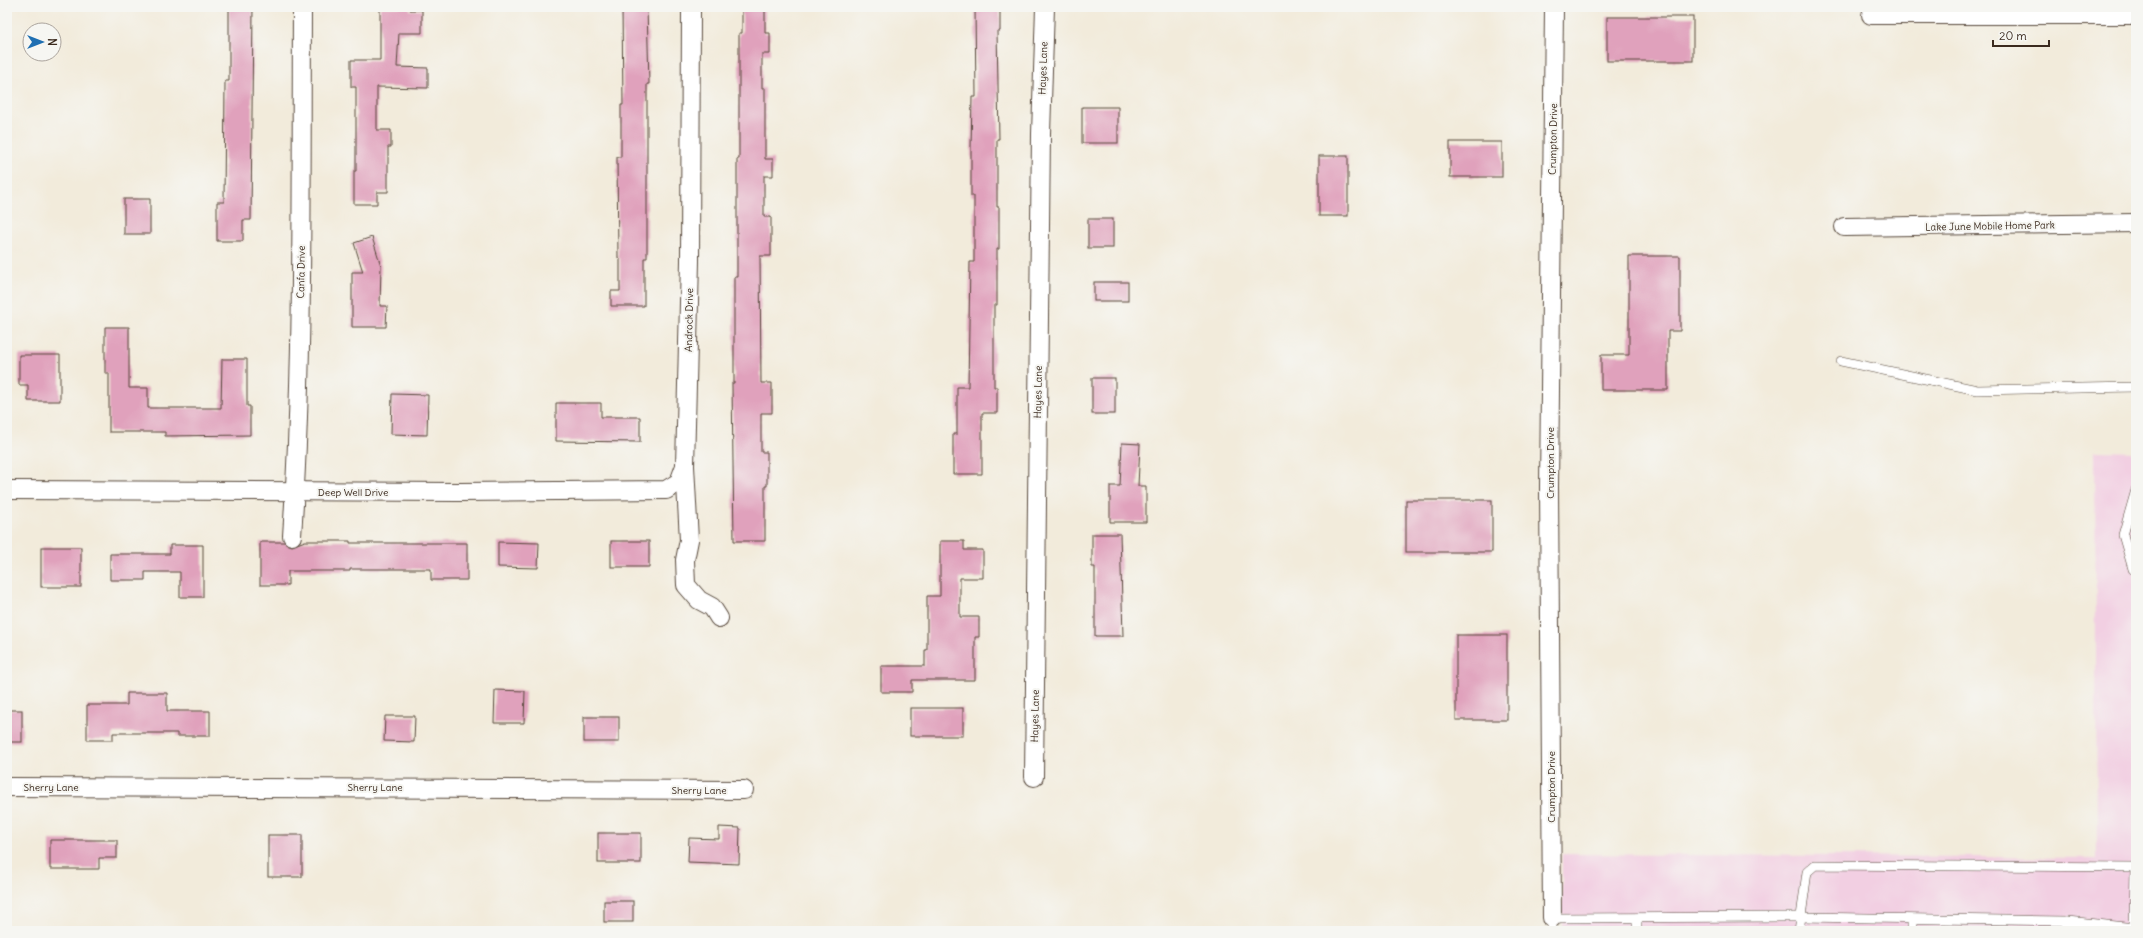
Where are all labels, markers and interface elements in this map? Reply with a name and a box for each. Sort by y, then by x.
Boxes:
north arrow [22,22,62,62]
scale bar [1993,22,2049,48]
text: 20 m [1999,28,2027,43]
text: N [45,38,59,46]
street label: Hayes Lane [1036,41,1050,95]
street label: Crumpton Drive [1546,103,1560,175]
street label: Lake June Mobile Home Park [1925,218,2055,234]
street label: Canfa Drive [294,245,308,299]
street label: Androck Drive [682,288,696,352]
street label: Hayes Lane [1031,365,1045,419]
street label: Crumpton Drive [1544,427,1557,499]
street label: Deep Well Drive [318,486,388,499]
street label: Hayes Lane [1028,689,1042,743]
street label: Crumpton Drive [1545,751,1558,823]
street label: Sherry Lane [23,781,79,794]
street label: Sherry Lane [347,781,403,794]
street label: Sherry Lane [671,784,727,797]

